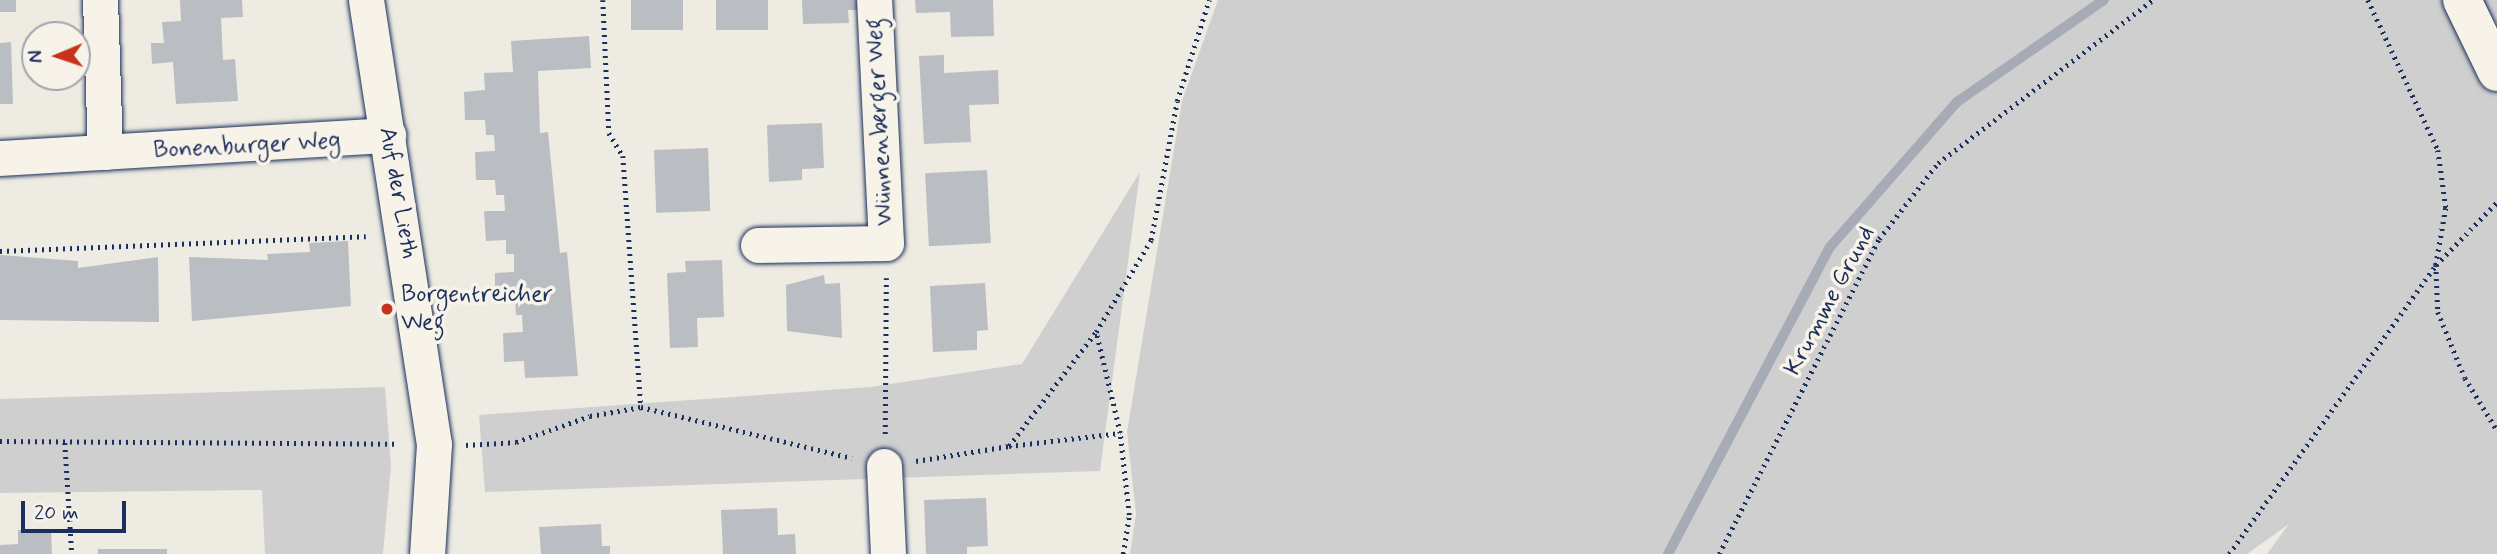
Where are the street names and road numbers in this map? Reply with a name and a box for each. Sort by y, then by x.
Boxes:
street label: Wünnenberger Weg [860,17,900,227]
street label: Auf der Lieth [372,126,424,260]
street label: Bonenburger Weg [152,127,342,165]
street label: Krumme Grund [1778,220,1882,382]

